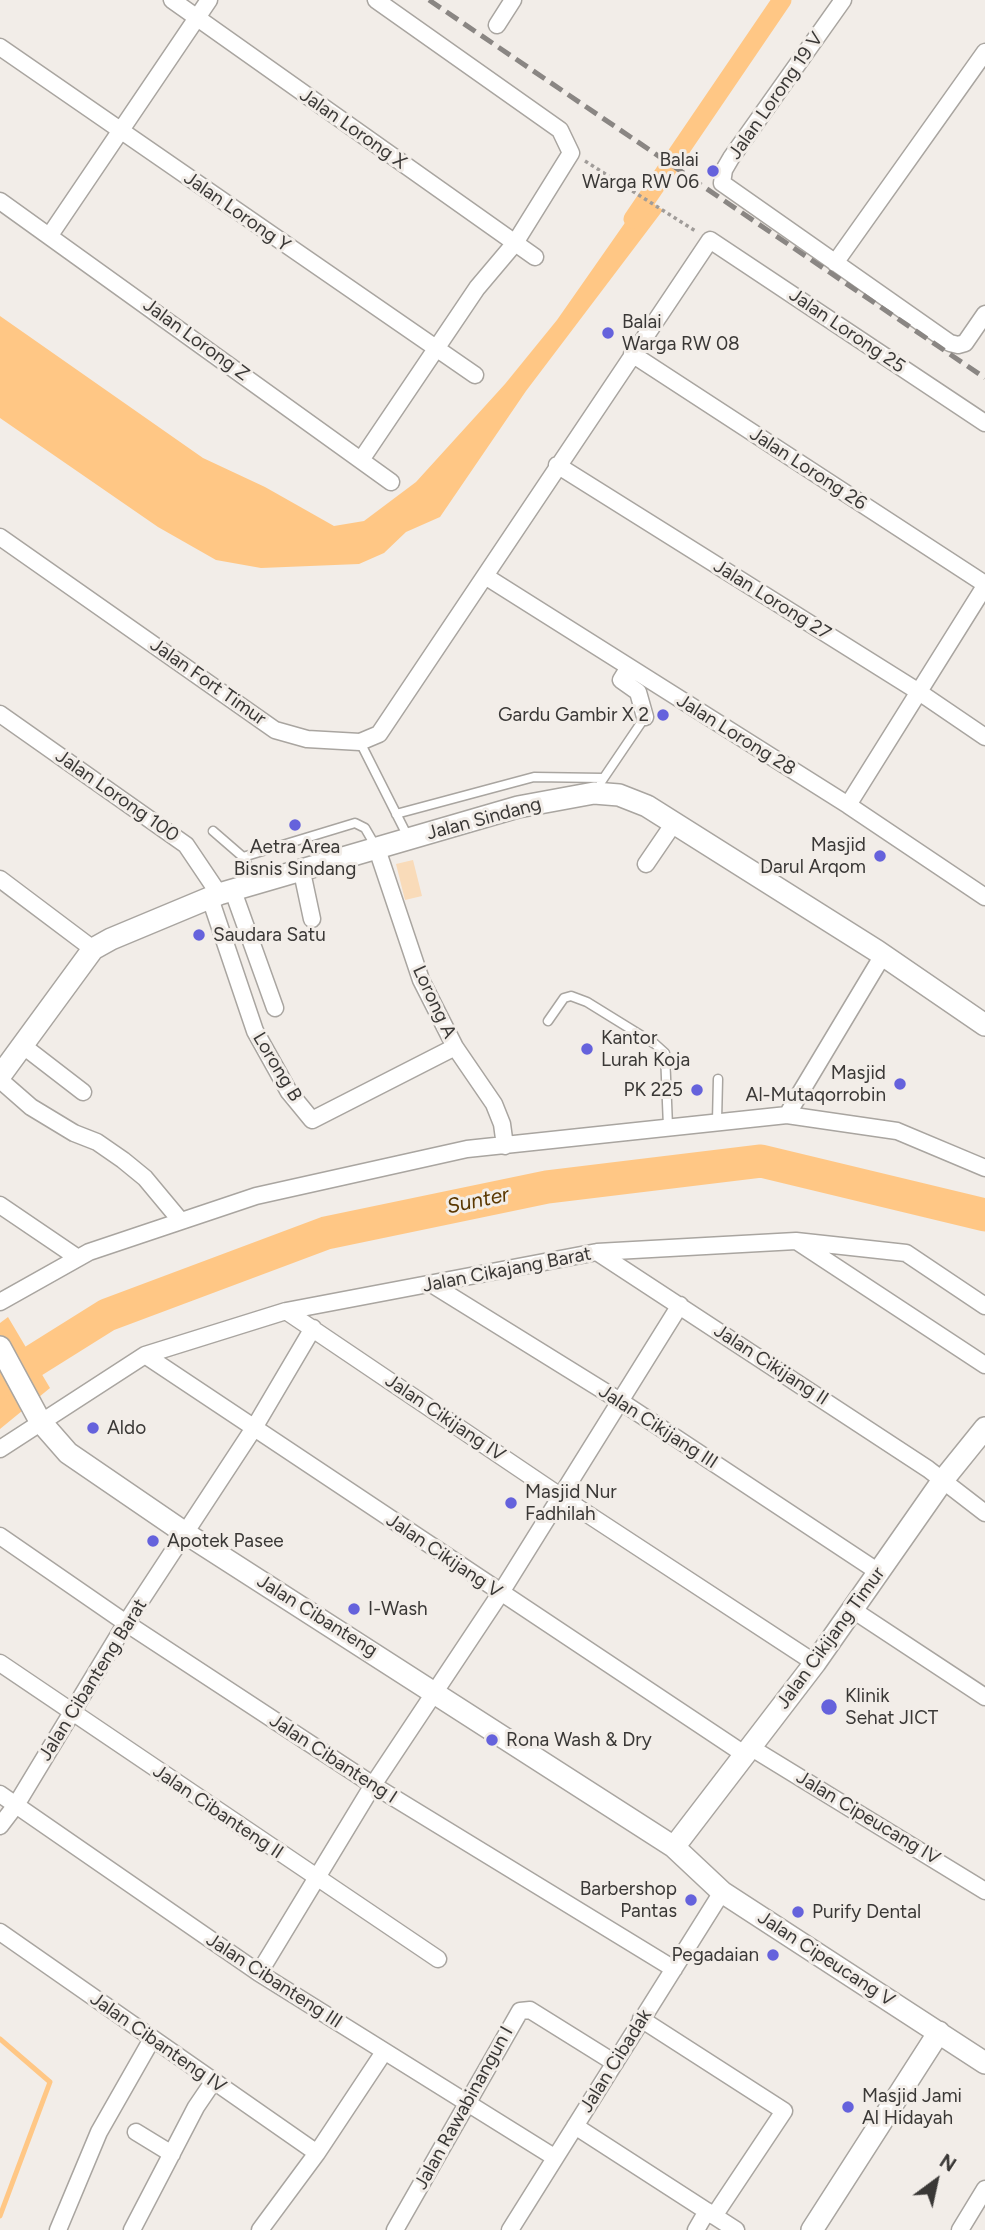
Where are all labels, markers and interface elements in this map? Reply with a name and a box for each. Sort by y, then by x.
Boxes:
street label: Jalan Lorong 19 V [724,28,828,164]
street label: Jalan Lorong X [295,84,411,174]
place label: Balai Warga RW 06 [582,149,699,193]
marker: Balai Warga RW 06 [705,163,721,179]
street label: Jalan Lorong Y [179,167,295,257]
street label: Jalan Lorong 25 [785,284,909,378]
street label: Jalan Lorong Z [138,294,254,386]
place label: Balai Warga RW 08 [622,311,740,355]
marker: Balai Warga RW 08 [600,325,616,341]
street label: Jalan Lorong 26 [745,423,871,515]
street label: Jalan Lorong 27 [709,555,835,645]
street label: Jalan Fort Timur [146,634,270,730]
street label: Jalan Lorong 28 [672,689,800,781]
place label: Gardu Gambir X 2 [498,704,649,726]
marker: Gardu Gambir X 2 [655,707,671,723]
street label: Jalan Lorong 100 [51,745,183,847]
street label: Jalan Sindang [424,793,544,845]
marker: Aetra Area Bisnis Sindang [287,817,303,833]
place label: Masjid Darul Arqom [760,834,866,878]
place label: Aetra Area Bisnis Sindang [234,836,356,880]
marker: Masjid Darul Arqom [872,848,888,864]
place label: Saudara Satu [213,924,326,946]
marker: Saudara Satu [191,927,207,943]
street label: Lorong A [407,962,461,1042]
place label: Kantor Lurah Koja [601,1027,690,1071]
street label: Lorong B [248,1028,306,1106]
marker: Kantor Lurah Koja [579,1041,595,1057]
place label: Masjid Al-Mutaqorrobin [746,1062,886,1106]
marker: Masjid Al-Mutaqorrobin [892,1076,908,1092]
place label: PK 225 [624,1079,683,1101]
marker: PK 225 [689,1082,705,1098]
water label: Sunter [445,1182,511,1220]
street label: Jalan Cikajang Barat [421,1242,593,1298]
street label: Jalan Cikijang II [709,1320,833,1410]
street label: Jalan Cikijang IV [381,1369,509,1467]
street label: Jalan Cikijang III [594,1380,722,1474]
place label: Aldo [107,1417,146,1439]
marker: Aldo [85,1420,101,1436]
place label: Masjid Nur Fadhilah [525,1481,617,1525]
marker: Masjid Nur Fadhilah [503,1495,519,1511]
street label: Jalan Cikijang V [382,1509,506,1603]
place label: Apotek Pasee [167,1530,284,1552]
marker: Apotek Pasee [145,1533,161,1549]
street label: Jalan Cikijang Timur [772,1563,890,1713]
street label: Jalan Cibanteng [253,1570,381,1662]
street label: Jalan Cibanteng Barat [34,1595,152,1765]
place label: I-Wash [368,1598,428,1620]
marker: I-Wash [346,1601,362,1617]
place label: Klinik Sehat JICT [845,1685,938,1729]
marker: Klinik Sehat JICT [819,1697,839,1717]
street label: Jalan Cibanteng I [265,1709,401,1809]
place label: Rona Wash & Dry [506,1729,652,1751]
marker: Rona Wash & Dry [484,1732,500,1748]
street label: Jalan Cibanteng II [148,1760,288,1864]
street label: Jalan Cipeucang IV [792,1766,944,1870]
place label: Barbershop Pantas [580,1878,677,1922]
marker: Barbershop Pantas [683,1892,699,1908]
place label: Purify Dental [812,1901,921,1923]
marker: Purify Dental [790,1904,806,1920]
street label: Jalan Cipeucang V [753,1906,899,2012]
street label: Jalan Cibanteng III [202,1929,346,2033]
place label: Pegadaian [671,1944,759,1966]
marker: Pegadaian [765,1947,781,1963]
street label: Jalan Cibanteng IV [86,1988,230,2098]
street label: Jalan Cibadak [575,2005,657,2117]
street label: Jalan Rawabinangun I [410,2022,518,2194]
place label: Masjid Jami Al Hidayah [862,2085,962,2129]
marker: Masjid Jami Al Hidayah [840,2099,856,2115]
north arrow [901,2146,971,2216]
text: N [935,2149,960,2177]

